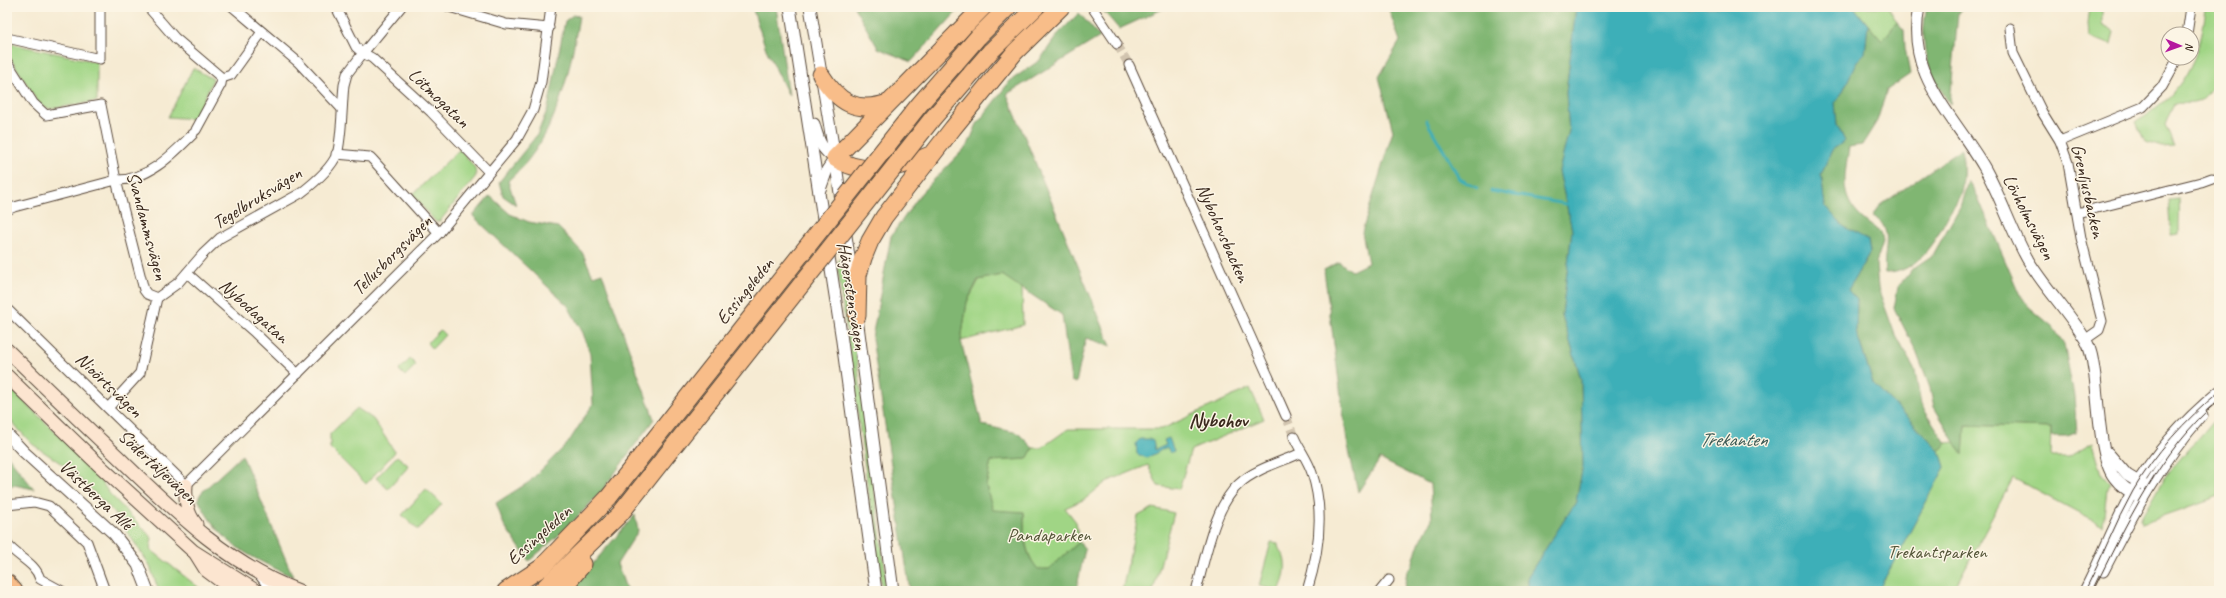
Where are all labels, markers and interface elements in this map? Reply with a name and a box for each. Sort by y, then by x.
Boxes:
north arrow [2160,26,2200,66]
text: N [2183,43,2197,52]
street label: Lötmogatan [403,63,475,133]
street label: Grenljusbacken [2066,142,2111,242]
street label: Tegelbruksvägen [208,161,307,235]
street label: Svandammsvägen [121,169,173,283]
street label: Lövholmsvägen [1997,170,2061,264]
street label: Nybohovsbacken [1191,180,1256,287]
street label: Tellusborgsvägen [347,209,438,300]
street label: Hägerstensvägen [832,240,872,352]
street label: Essingeleden [711,252,780,329]
street label: Nybodagatan [214,273,295,350]
street label: Nioörtsvägen [70,347,148,423]
district label: Nybohov [1189,408,1250,433]
street label: Södertäljevägen [113,424,203,510]
water label: Trekanten [1699,427,1769,452]
street label: Västberga Allé [54,455,140,537]
street label: Essingeleden [501,499,577,571]
park label: Pandaparken [1007,523,1092,547]
park label: Trekantsparken [1887,540,1988,564]

